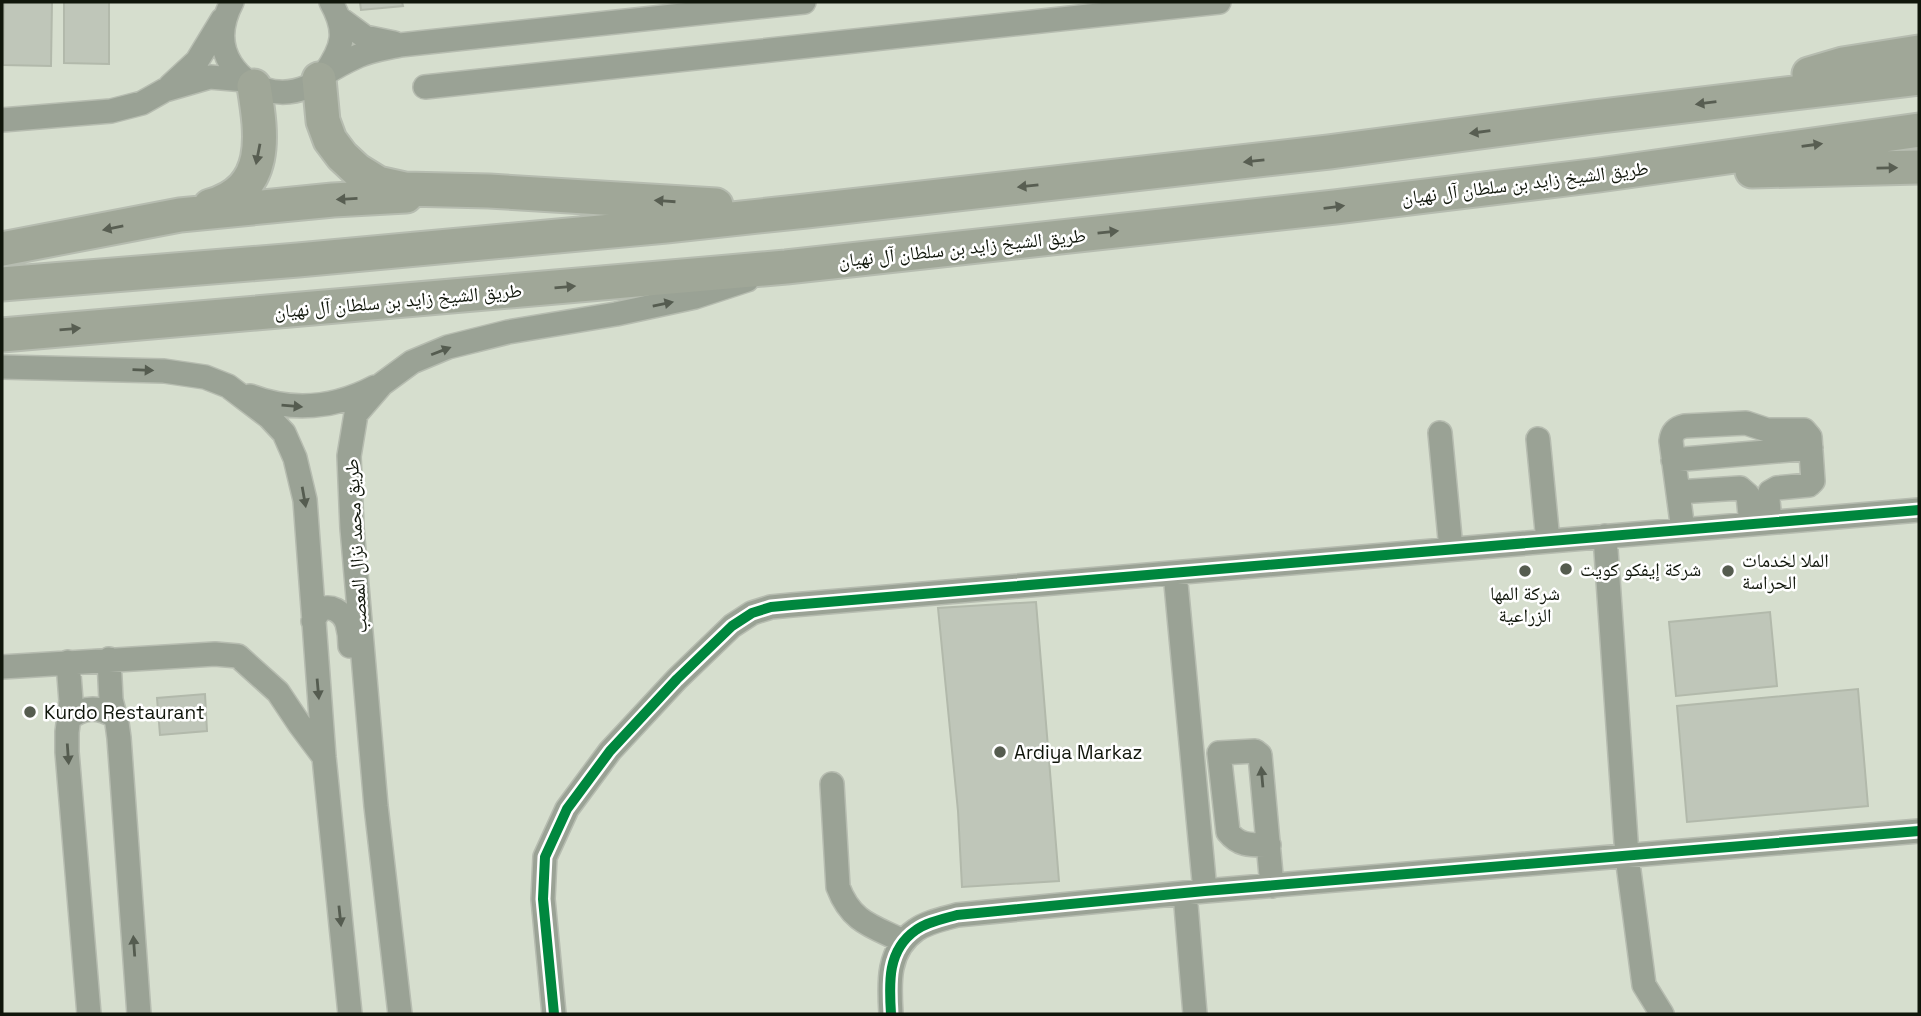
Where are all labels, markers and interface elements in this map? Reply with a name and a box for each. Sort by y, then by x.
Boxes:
one-way arrow [1694,98,1716,109]
one-way arrow [1469,127,1491,138]
one-way arrow [1801,139,1823,150]
one-way arrow [252,143,263,165]
one-way arrow [1243,155,1265,166]
street label: طريق الشيخ زايد بن سلطان آل نهيان [1400,155,1650,211]
one-way arrow [1877,162,1899,174]
one-way arrow [1017,181,1039,192]
one-way arrow [336,194,358,205]
one-way arrow [653,195,675,206]
one-way arrow [1323,202,1345,213]
one-way arrow [102,222,124,233]
street label: طريق الشيخ زايد بن سلطان آل نهيان [837,223,1087,273]
one-way arrow [1097,227,1119,238]
street label: طريق الشيخ زايد بن سلطان آل نهيان [273,278,523,324]
one-way arrow [554,281,576,292]
one-way arrow [652,298,674,309]
one-way arrow [59,323,81,334]
one-way arrow [430,345,451,356]
one-way arrow [133,365,155,376]
one-way arrow [282,401,304,412]
street label: طريق محمد نزال المعصب [339,458,373,634]
one-way arrow [298,486,309,508]
place label: الملا لخدمات الحراسة [1742,548,1829,595]
place label: شركة إيفكو كويت [1580,557,1701,582]
marker: شركة إيفكو كويت [1558,561,1574,577]
marker: شركة المها الزراعية [1517,563,1533,579]
marker: الملا لخدمات الحراسة [1720,563,1736,579]
place label: شركة المها الزراعية [1490,581,1560,628]
one-way arrow [313,678,324,700]
place label: Kurdo Restaurant [44,700,205,725]
marker: Kurdo Restaurant [22,704,38,720]
place label: Ardiya Markaz [1014,740,1142,765]
one-way arrow [63,744,74,766]
marker: Ardiya Markaz [992,744,1008,760]
one-way arrow [1257,766,1268,788]
one-way arrow [335,905,346,927]
one-way arrow [128,935,139,957]

